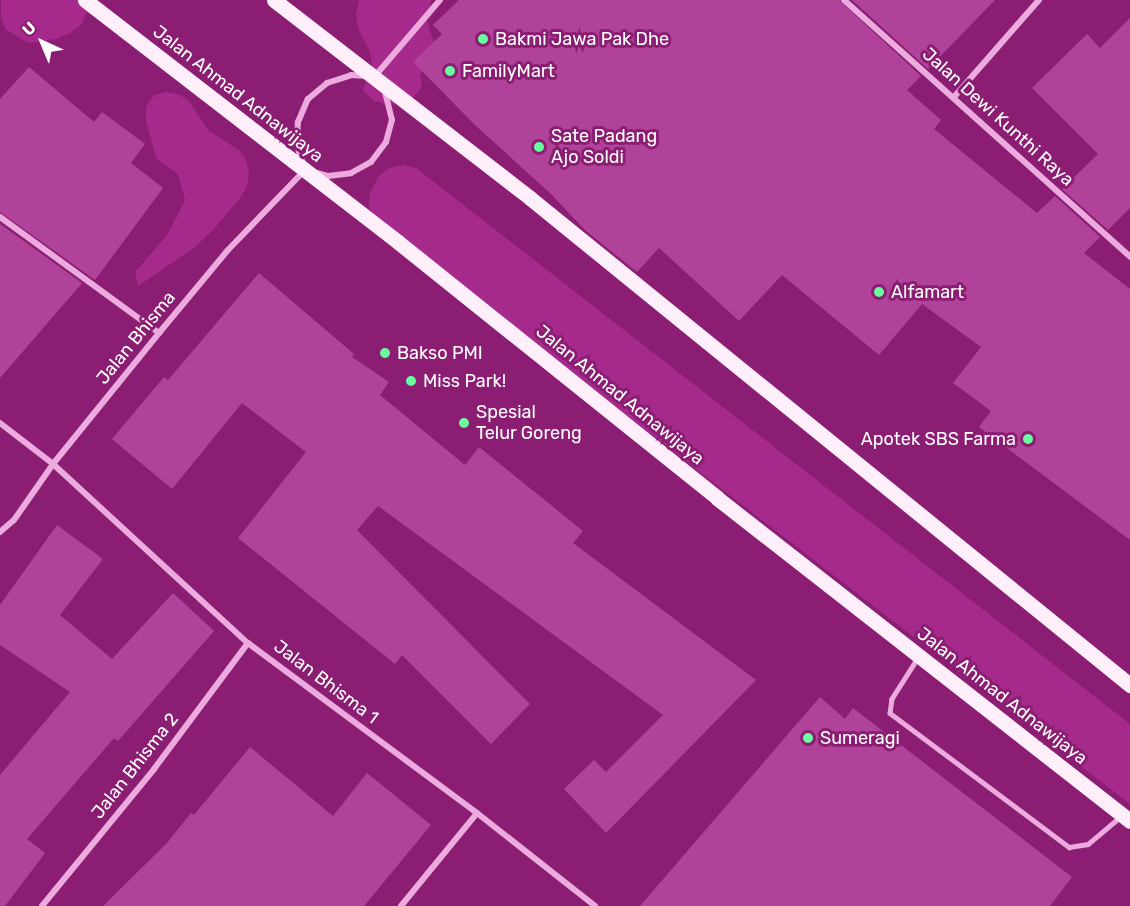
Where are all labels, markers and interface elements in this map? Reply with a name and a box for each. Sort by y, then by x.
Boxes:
north arrow [12,12,72,72]
text: U [18,18,40,40]
street label: Jalan Ahmad Adnawijaya [148,21,328,167]
place label: Bakmi Jawa Pak Dhe [495,28,669,50]
marker: Bakmi Jawa Pak Dhe [476,32,490,46]
street label: Jalan Dewi Kunthi Raya [918,43,1078,191]
place label: FamilyMart [462,60,555,82]
marker: FamilyMart [443,64,457,78]
place label: Sate Padang Ajo Soldi [551,126,657,168]
marker: Sate Padang Ajo Soldi [532,140,546,154]
place label: Alfamart [891,281,964,303]
marker: Alfamart [872,285,886,299]
street label: Jalan Bhisma [92,287,180,389]
street label: Jalan Ahmad Adnawijaya [531,320,709,470]
place label: Bakso PMI [397,342,483,364]
marker: Bakso PMI [378,346,392,360]
place label: Miss Park! [423,370,506,392]
marker: Miss Park! [404,374,418,388]
place label: Spesial Telur Goreng [476,402,582,444]
marker: Spesial Telur Goreng [457,416,471,430]
place label: Apotek SBS Farma [861,428,1016,450]
marker: Apotek SBS Farma [1021,432,1035,446]
street label: Jalan Ahmad Adnawijaya [912,623,1092,769]
street label: Jalan Bhisma 1 [269,636,383,728]
street label: Jalan Bhisma 2 [87,709,183,823]
place label: Sumeragi [820,727,900,749]
marker: Sumeragi [801,731,815,745]

